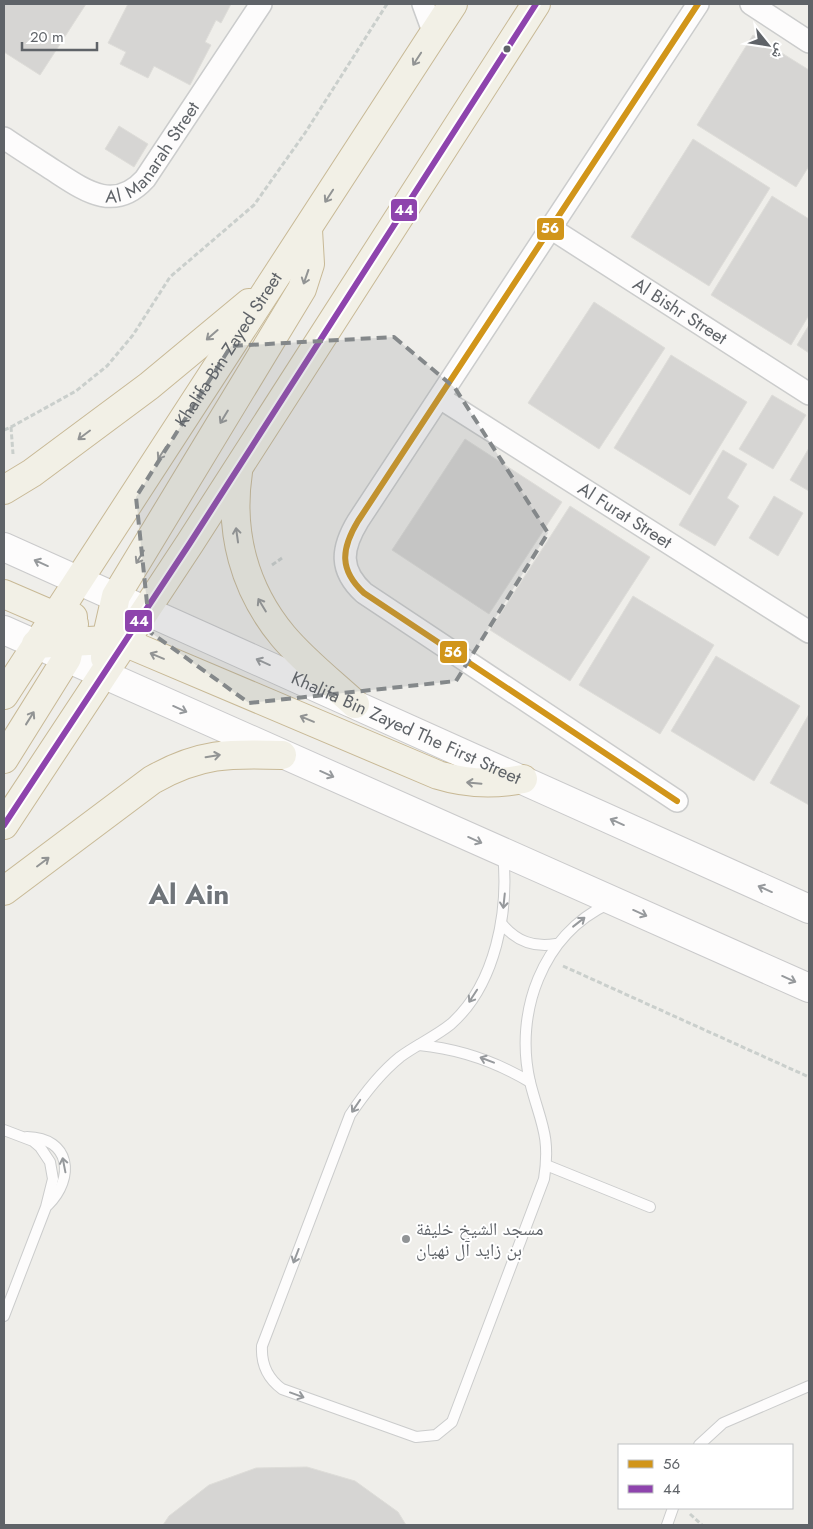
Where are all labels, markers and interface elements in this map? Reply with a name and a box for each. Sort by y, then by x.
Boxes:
scale bar [22,20,98,52]
north arrow [743,20,793,70]
text: 20 m [30,26,64,48]
text: ش [767,40,792,63]
unlabelled marker [502,44,512,54]
one-way arrow [412,52,422,66]
street label: Al Manarah Street [105,96,206,209]
one-way arrow [324,189,335,203]
line badge: 44 [390,198,418,222]
text: 44 [394,200,414,220]
line badge: 56 [536,217,565,241]
text: 56 [541,218,559,238]
street label: Khalifa Bin Zayed Street [169,266,289,432]
one-way arrow [301,269,310,285]
street label: Al Bishr Street [628,271,733,351]
one-way arrow [206,330,219,341]
one-way arrow [219,410,229,424]
one-way arrow [77,430,91,440]
one-way arrow [157,446,167,460]
street label: Al Furat Street [573,476,678,555]
one-way arrow [232,527,242,543]
one-way arrow [135,549,145,563]
one-way arrow [34,558,49,568]
one-way arrow [257,599,267,613]
line badge: 44 [124,609,153,633]
text: 44 [129,611,149,631]
line badge: 56 [439,640,468,664]
text: 56 [444,642,462,662]
one-way arrow [150,651,165,660]
one-way arrow [256,657,271,666]
street label: Khalifa Bin Zayed The First Street [287,665,526,791]
one-way arrow [172,704,187,714]
one-way arrow [25,711,35,725]
one-way arrow [300,714,315,724]
one-way arrow [205,750,221,760]
one-way arrow [319,770,334,780]
one-way arrow [467,778,483,788]
one-way arrow [610,816,625,826]
one-way arrow [467,836,482,846]
one-way arrow [36,857,50,867]
district label: Al Ain [148,874,229,915]
one-way arrow [758,883,773,893]
one-way arrow [499,893,509,909]
one-way arrow [632,909,647,919]
one-way arrow [572,916,585,927]
one-way arrow [781,974,796,984]
one-way arrow [468,989,479,1003]
one-way arrow [480,1055,495,1064]
one-way arrow [351,1098,361,1112]
one-way arrow [59,1158,68,1174]
place label: مسجد الشيخ خليفة بن زايد آل نهيان [416,1216,543,1263]
marker: مسجد الشيخ خليفة بن زايد آل نهيان [400,1233,412,1245]
one-way arrow [291,1248,300,1263]
one-way arrow [289,1391,304,1400]
legend [618,1444,793,1509]
text: 56 [663,1453,680,1475]
text: 44 [663,1478,681,1500]

